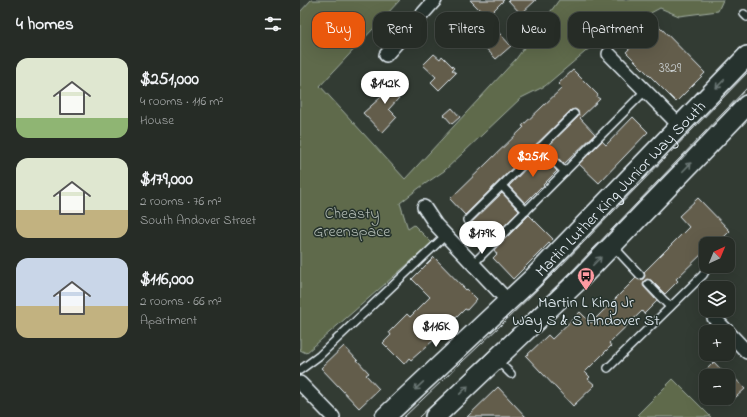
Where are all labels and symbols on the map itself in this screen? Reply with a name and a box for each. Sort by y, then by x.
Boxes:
house number: 3829 [659,58,682,79]
pin: $142K [357,71,413,105]
one-way arrow [715,79,725,89]
street label: Martin Luther King Junior Way South [530,96,712,283]
pin: $251K [505,144,561,178]
one-way arrow [682,162,692,172]
park label: Cheasty Greenspace [314,202,391,244]
pin: $179K [454,221,510,255]
north arrow [699,237,735,273]
one-way arrow [592,256,602,266]
bus stop icon: Martin L King Jr Way S & S Andover St [576,266,596,291]
place label: Martin L King Jr Way S & S Andover St [512,291,660,333]
pin: $116K [408,314,464,348]
one-way arrow [414,381,424,391]
one-way arrow [458,386,468,395]

